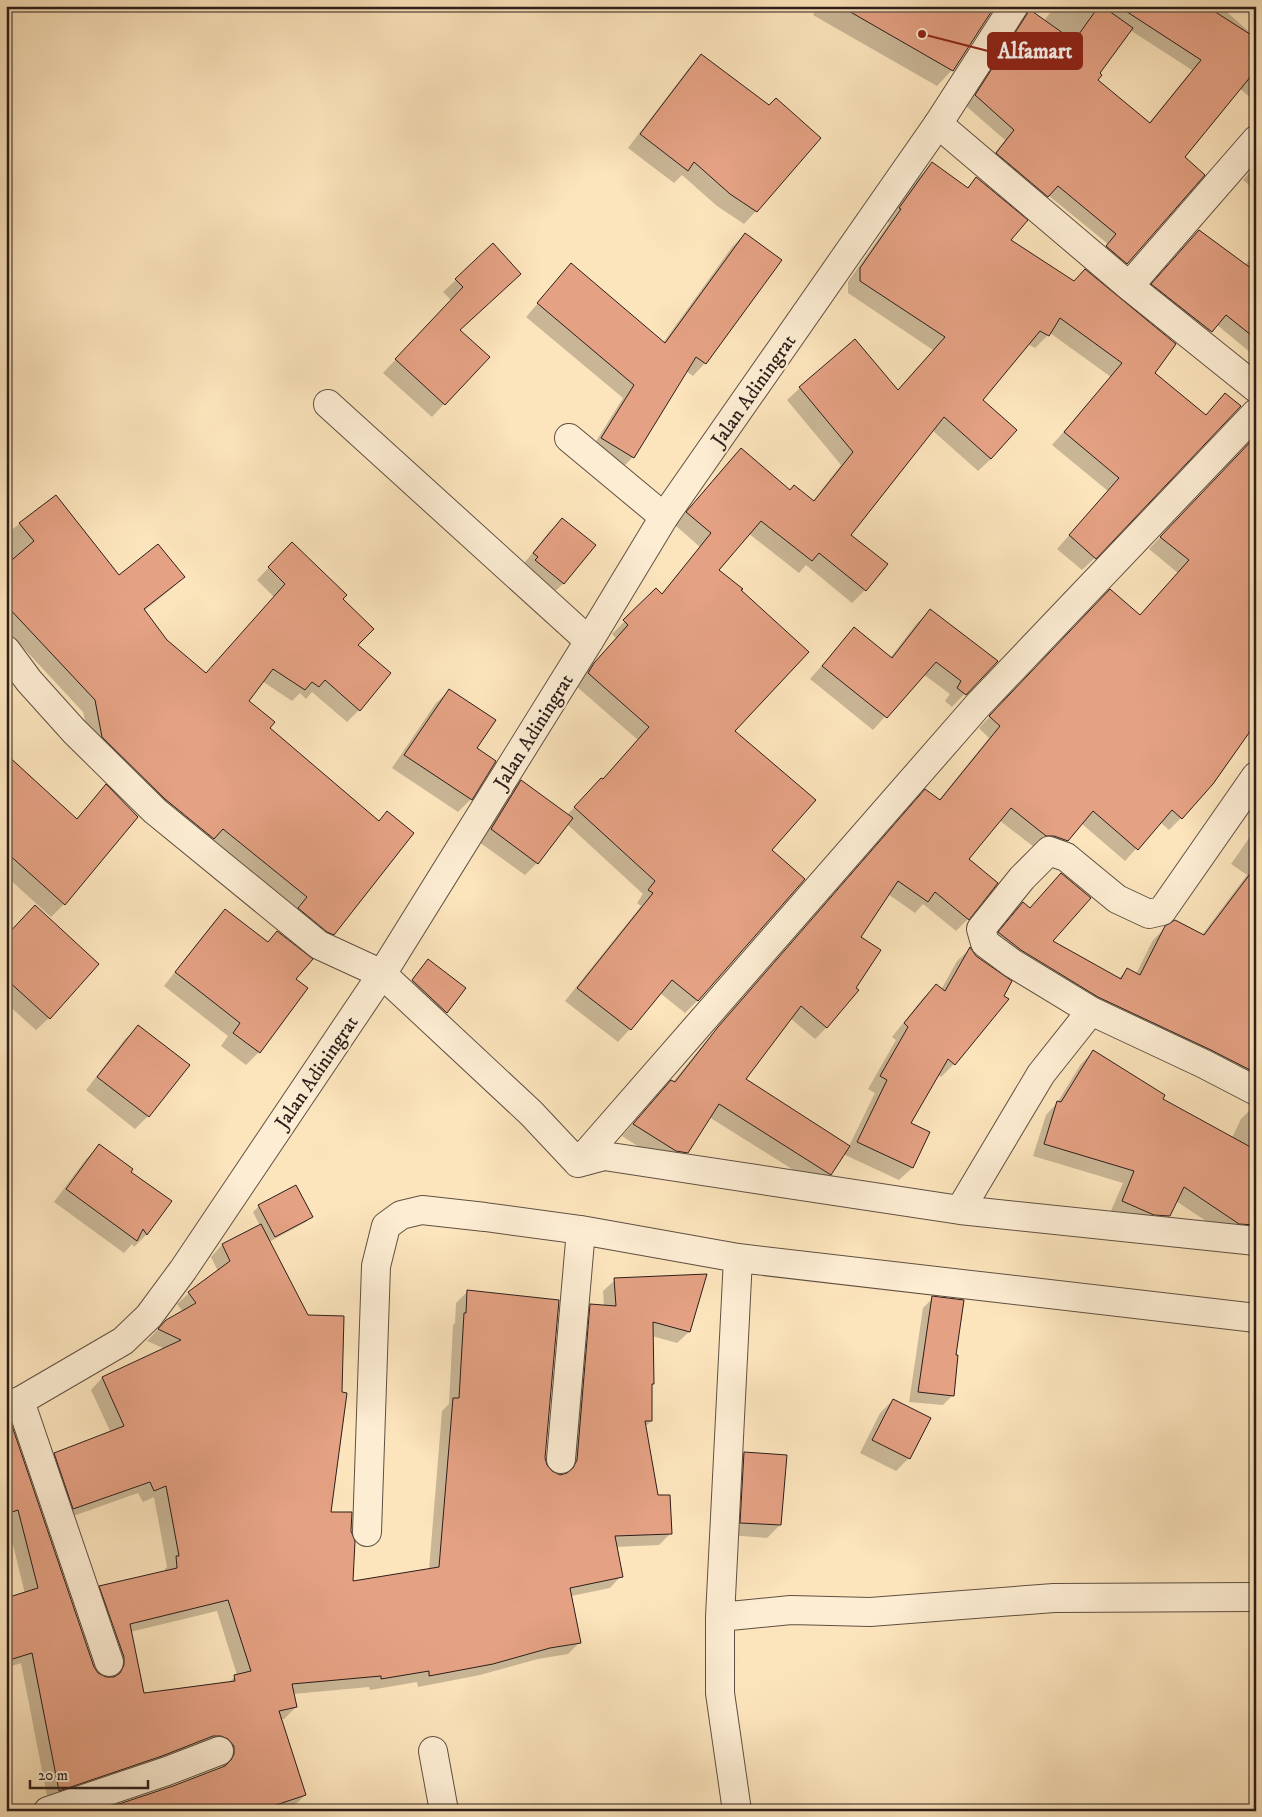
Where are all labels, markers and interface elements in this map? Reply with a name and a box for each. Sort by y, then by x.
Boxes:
callout: Alfamart [988,33,1082,69]
text: Alfamart [997,39,1073,65]
street label: Jalan Adiningrat [705,330,802,453]
street label: Jalan Adiningrat [488,669,580,796]
street label: Jalan Adiningrat [269,1011,364,1136]
scale bar [30,1757,148,1789]
text: 20 m [38,1766,68,1785]

